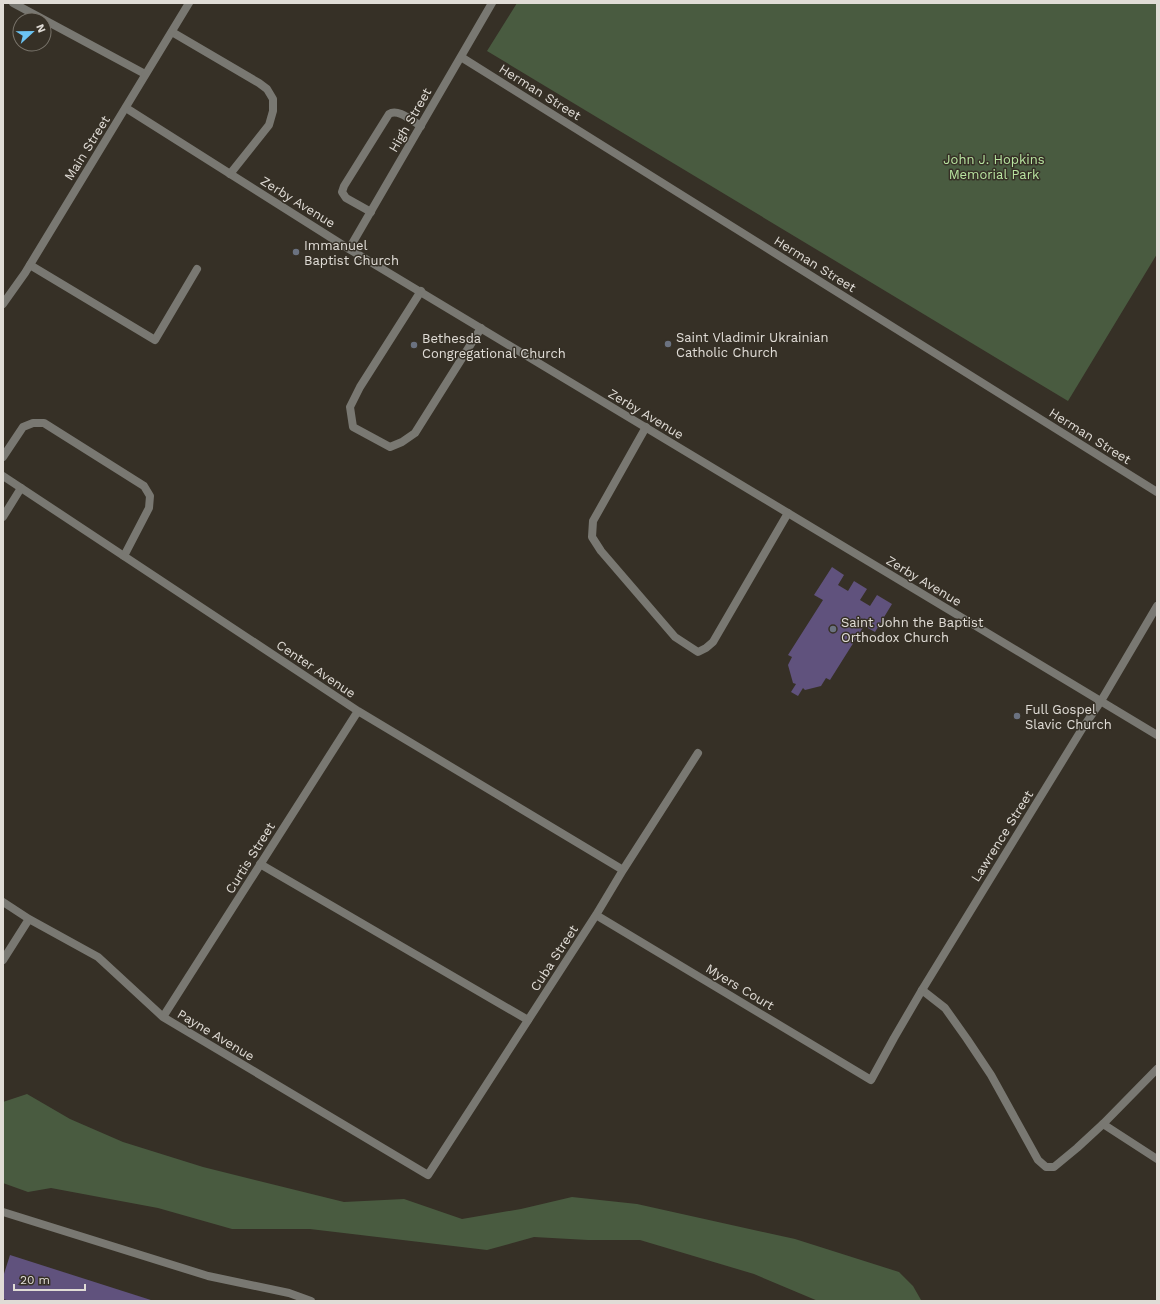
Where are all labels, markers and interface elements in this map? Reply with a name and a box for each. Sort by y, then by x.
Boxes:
north arrow [12,12,52,52]
text: N [33,22,48,35]
street label: Herman Street [496,61,584,123]
street label: High Street [386,85,435,155]
street label: Main Street [61,112,113,183]
park label: John J. Hopkins Memorial Park [943,152,1045,182]
street label: Zerby Avenue [258,173,338,231]
street label: Herman Street [771,233,859,295]
place label: Immanuel Baptist Church [304,238,399,268]
marker: Immanuel Baptist Church [291,247,301,257]
place label: Saint Vladimir Ukrainian Catholic Church [676,330,828,360]
place label: Bethesda Congregational Church [422,331,566,361]
marker: Saint Vladimir Ukrainian Catholic Church [663,339,673,349]
marker: Bethesda Congregational Church [409,340,419,350]
street label: Zerby Avenue [606,386,686,442]
street label: Herman Street [1046,405,1134,467]
street label: Zerby Avenue [884,553,964,609]
place label: Saint John the Baptist Orthodox Church [841,615,984,645]
marker: Saint John the Baptist Orthodox Church [828,624,838,634]
street label: Center Avenue [274,637,358,701]
place label: Full Gospel Slavic Church [1025,702,1112,732]
marker: Full Gospel Slavic Church [1012,711,1022,721]
street label: Lawrence Street [968,787,1036,884]
street label: Curtis Street [222,819,278,896]
street label: Cuba Street [527,922,581,994]
street label: Myers Court [703,961,777,1013]
street label: Payne Avenue [175,1006,257,1064]
scale bar [14,1266,85,1292]
text: 20 m [20,1273,50,1287]

